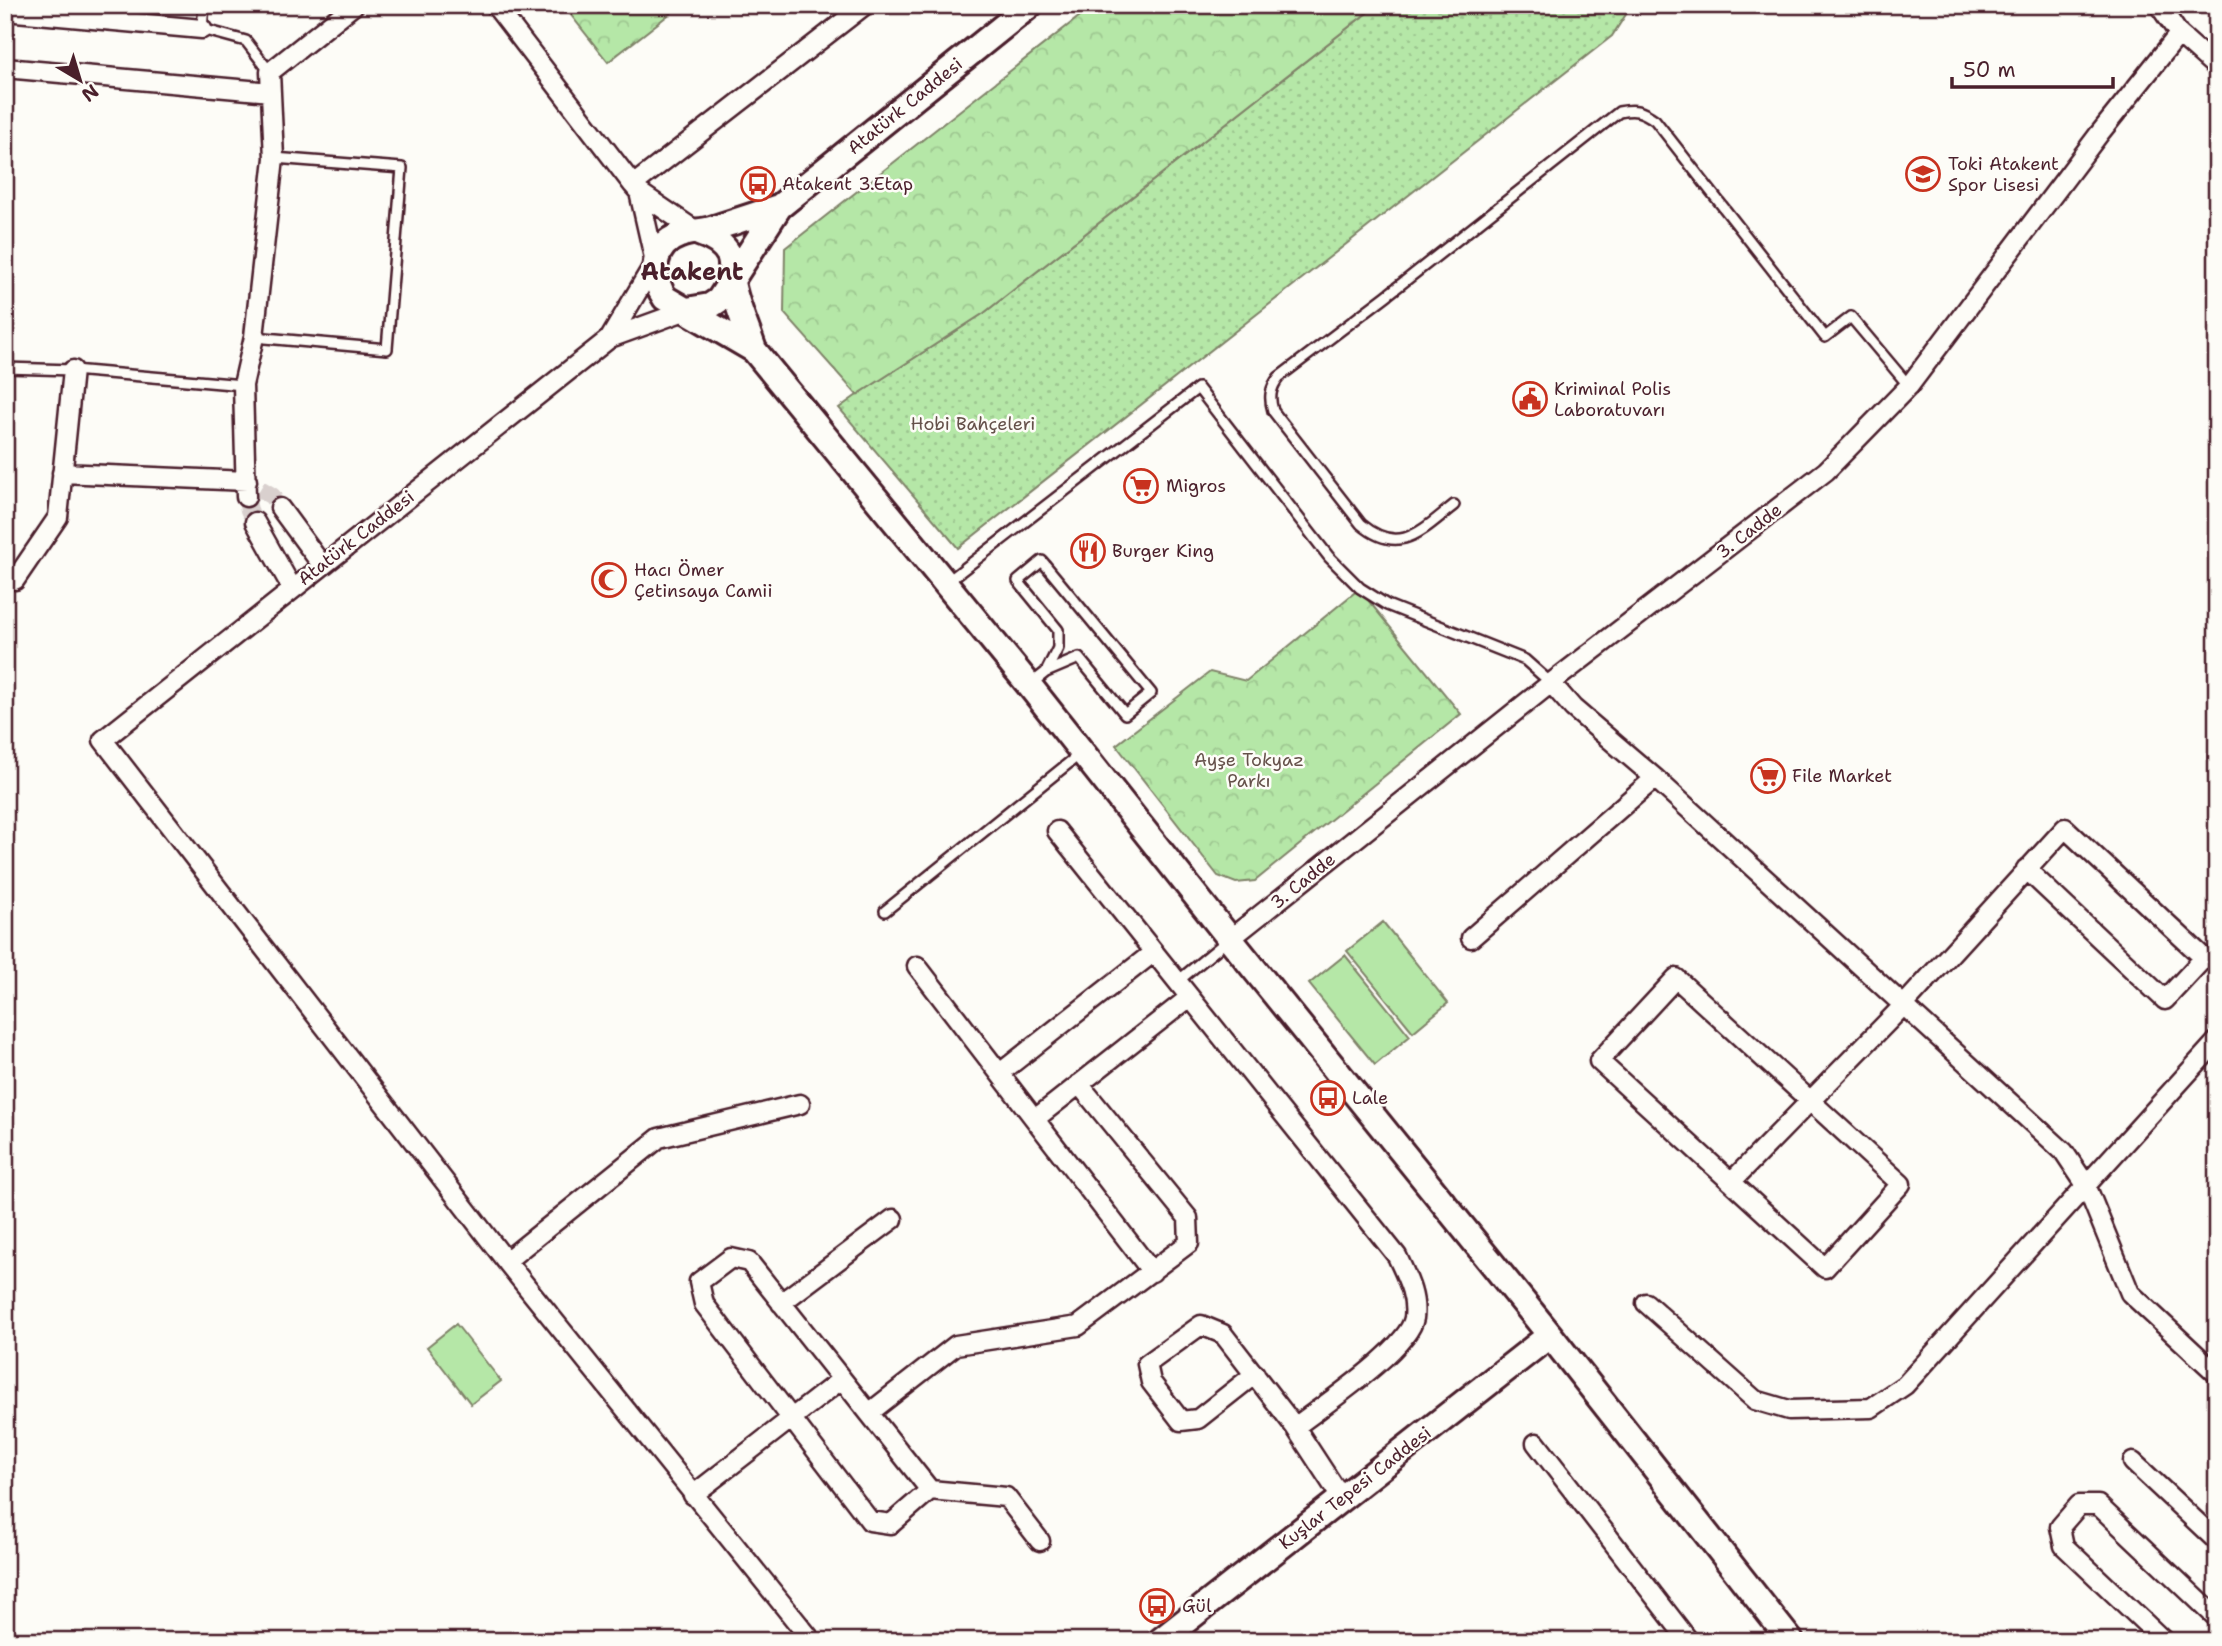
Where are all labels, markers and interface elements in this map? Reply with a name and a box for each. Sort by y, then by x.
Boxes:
north arrow [46,46,116,116]
scale bar [1952,46,2114,90]
street label: Atatürk Caddesi [842,52,968,160]
text: 50 m [1963,56,2016,84]
text: N [77,79,104,107]
place label: Toki Atakent Spor Lisesi [1948,152,2059,197]
school or university icon: Toki Atakent Spor Lisesi [1904,155,1942,193]
bus stop icon: Atakent 3.Etap [739,165,777,203]
place label: Atakent 3.Etap [782,172,913,196]
district label: Atakent [640,256,744,288]
place label: Kriminal Polis Laboratuvarı [1554,377,1671,422]
public building icon: Kriminal Polis Laboratuvarı [1511,380,1549,418]
park label: Hobi Bahçeleri [911,412,1035,436]
supermarket icon: Migros [1122,467,1160,505]
place label: Migros [1166,474,1226,498]
street label: Atatürk Caddesi [293,485,419,591]
street label: 3. Cadde [1711,498,1787,564]
restaurant icon: Burger King [1069,532,1107,570]
place label: Burger King [1112,539,1214,563]
place label: Hacı Ömer Çetinsaya Camii [634,558,773,603]
mosque icon: Hacı Ömer Çetinsaya Camii [590,561,628,599]
park label: Ayşe Tokyaz Parkı [1194,748,1304,793]
supermarket icon: File Market [1749,757,1787,795]
place label: File Market [1792,764,1892,788]
street label: 3. Cadde [1265,847,1341,915]
bus stop icon: Lale [1309,1079,1347,1117]
place label: Lale [1352,1086,1388,1110]
street label: Kuşlar Tepesi Caddesi [1274,1421,1436,1555]
bus stop icon: Gül [1138,1587,1176,1625]
place label: Gül [1182,1594,1212,1618]

